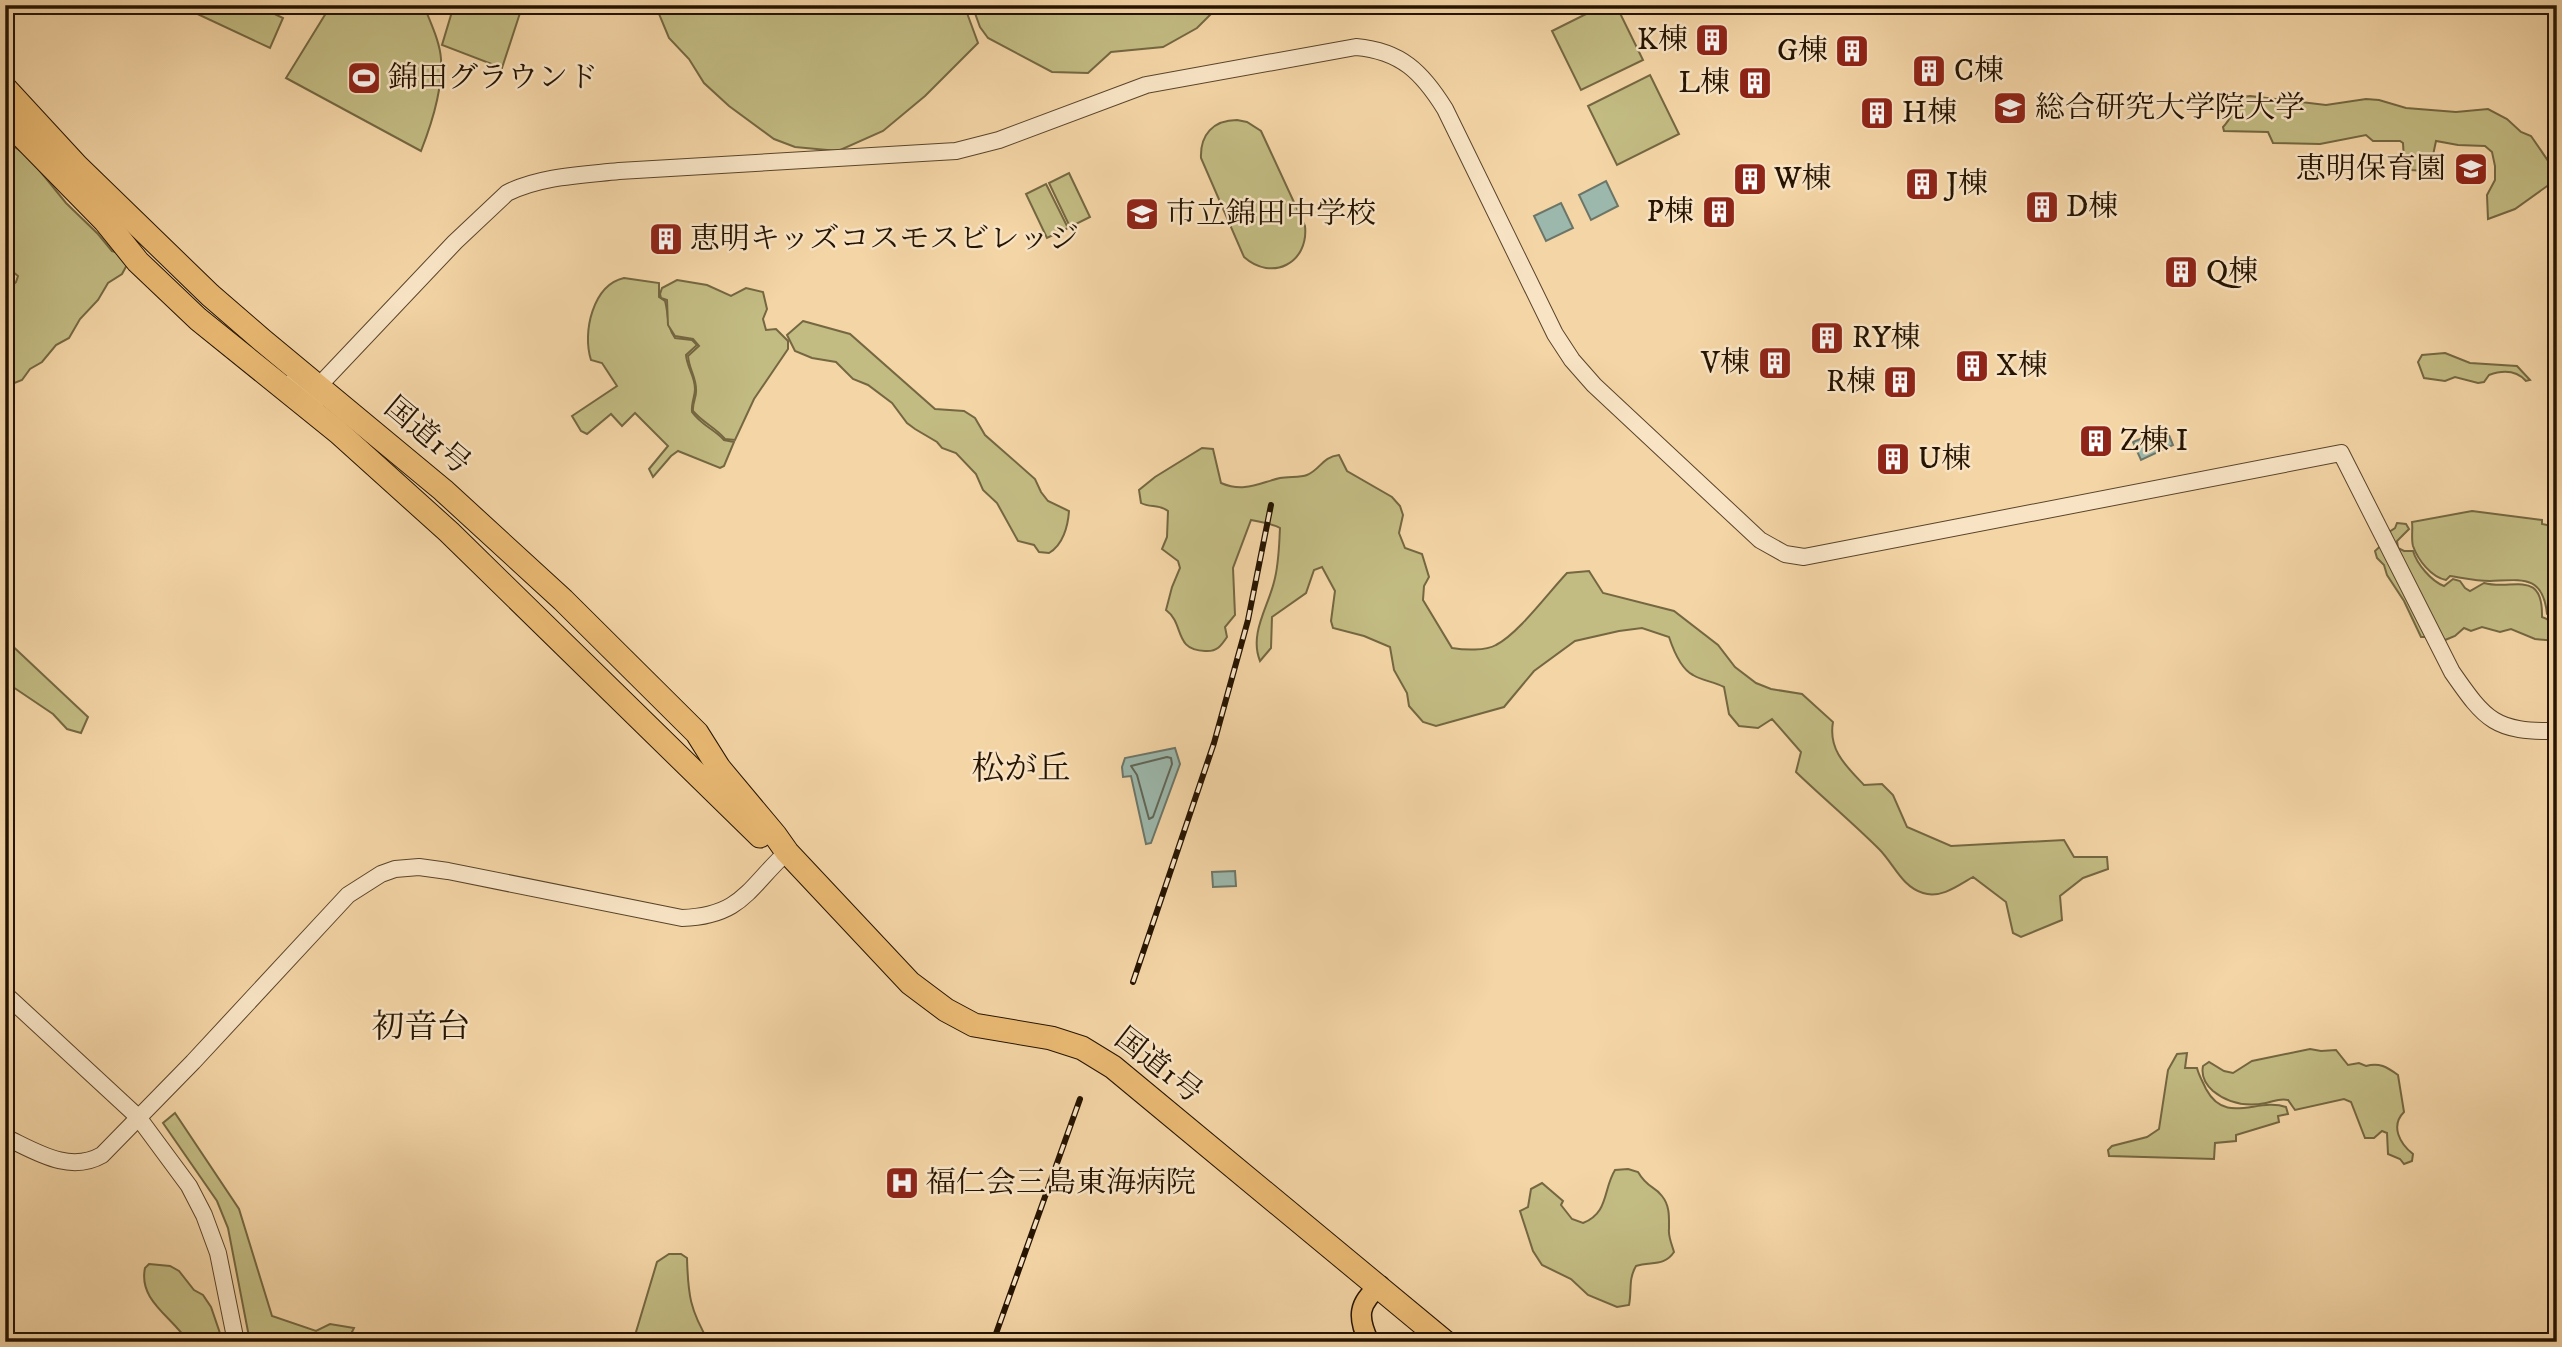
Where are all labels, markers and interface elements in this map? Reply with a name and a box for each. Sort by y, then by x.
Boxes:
building icon: K棟 [1693,21,1731,59]
place label: K棟 [1637,22,1688,59]
building icon: G棟 [1833,32,1871,70]
place label: G棟 [1777,33,1828,70]
building icon: C棟 [1910,52,1948,90]
place label: C棟 [1954,53,2004,90]
sports icon: 錦田グラウンド [345,59,383,97]
place label: 錦田グラウンド [388,60,598,97]
building icon: L棟 [1736,64,1774,102]
place label: L棟 [1678,65,1730,102]
school or university icon: 総合研究大学院大学 [1991,89,2029,127]
place label: 総合研究大学院大学 [2035,90,2305,127]
building icon: H棟 [1858,94,1896,132]
place label: H棟 [1902,95,1957,132]
school or university icon: 恵明保育園 [2452,150,2490,188]
place label: 恵明保育園 [2296,151,2446,188]
building icon: W棟 [1731,160,1769,198]
place label: W棟 [1773,161,1831,198]
building icon: J棟 [1903,165,1941,203]
place label: J棟 [1943,166,1988,203]
building icon: D棟 [2023,188,2061,226]
place label: D棟 [2066,189,2118,226]
building icon: P棟 [1700,193,1738,231]
place label: P棟 [1647,194,1694,231]
school or university icon: 市立錦田中学校 [1123,195,1161,233]
place label: 市立錦田中学校 [1166,196,1376,233]
building icon: 恵明キッズコスモスビレッジ [647,220,685,258]
place label: 恵明キッズコスモスビレッジ [690,221,1079,258]
building icon: Q棟 [2162,253,2200,291]
place label: Q棟 [2206,254,2258,291]
building icon: RY棟 [1808,319,1846,357]
place label: RY棟 [1852,320,1921,357]
building icon: V棟 [1756,344,1794,382]
place label: V棟 [1700,345,1750,382]
building icon: X棟 [1953,347,1991,385]
place label: X棟 [1996,348,2048,385]
building icon: R棟 [1881,363,1919,401]
place label: R棟 [1826,364,1876,401]
street label: 国道1号 [376,389,478,483]
building icon: Z棟 I [2077,422,2115,460]
place label: Z棟 I [2120,423,2188,460]
building icon: U棟 [1874,440,1912,478]
place label: U棟 [1918,441,1971,478]
district label: 松が丘 [972,749,1071,790]
district label: 初音台 [372,1007,471,1048]
street label: 国道1号 [1107,1020,1209,1112]
hospital icon: 福仁会三島東海病院 [883,1164,921,1202]
place label: 福仁会三島東海病院 [926,1165,1196,1202]

